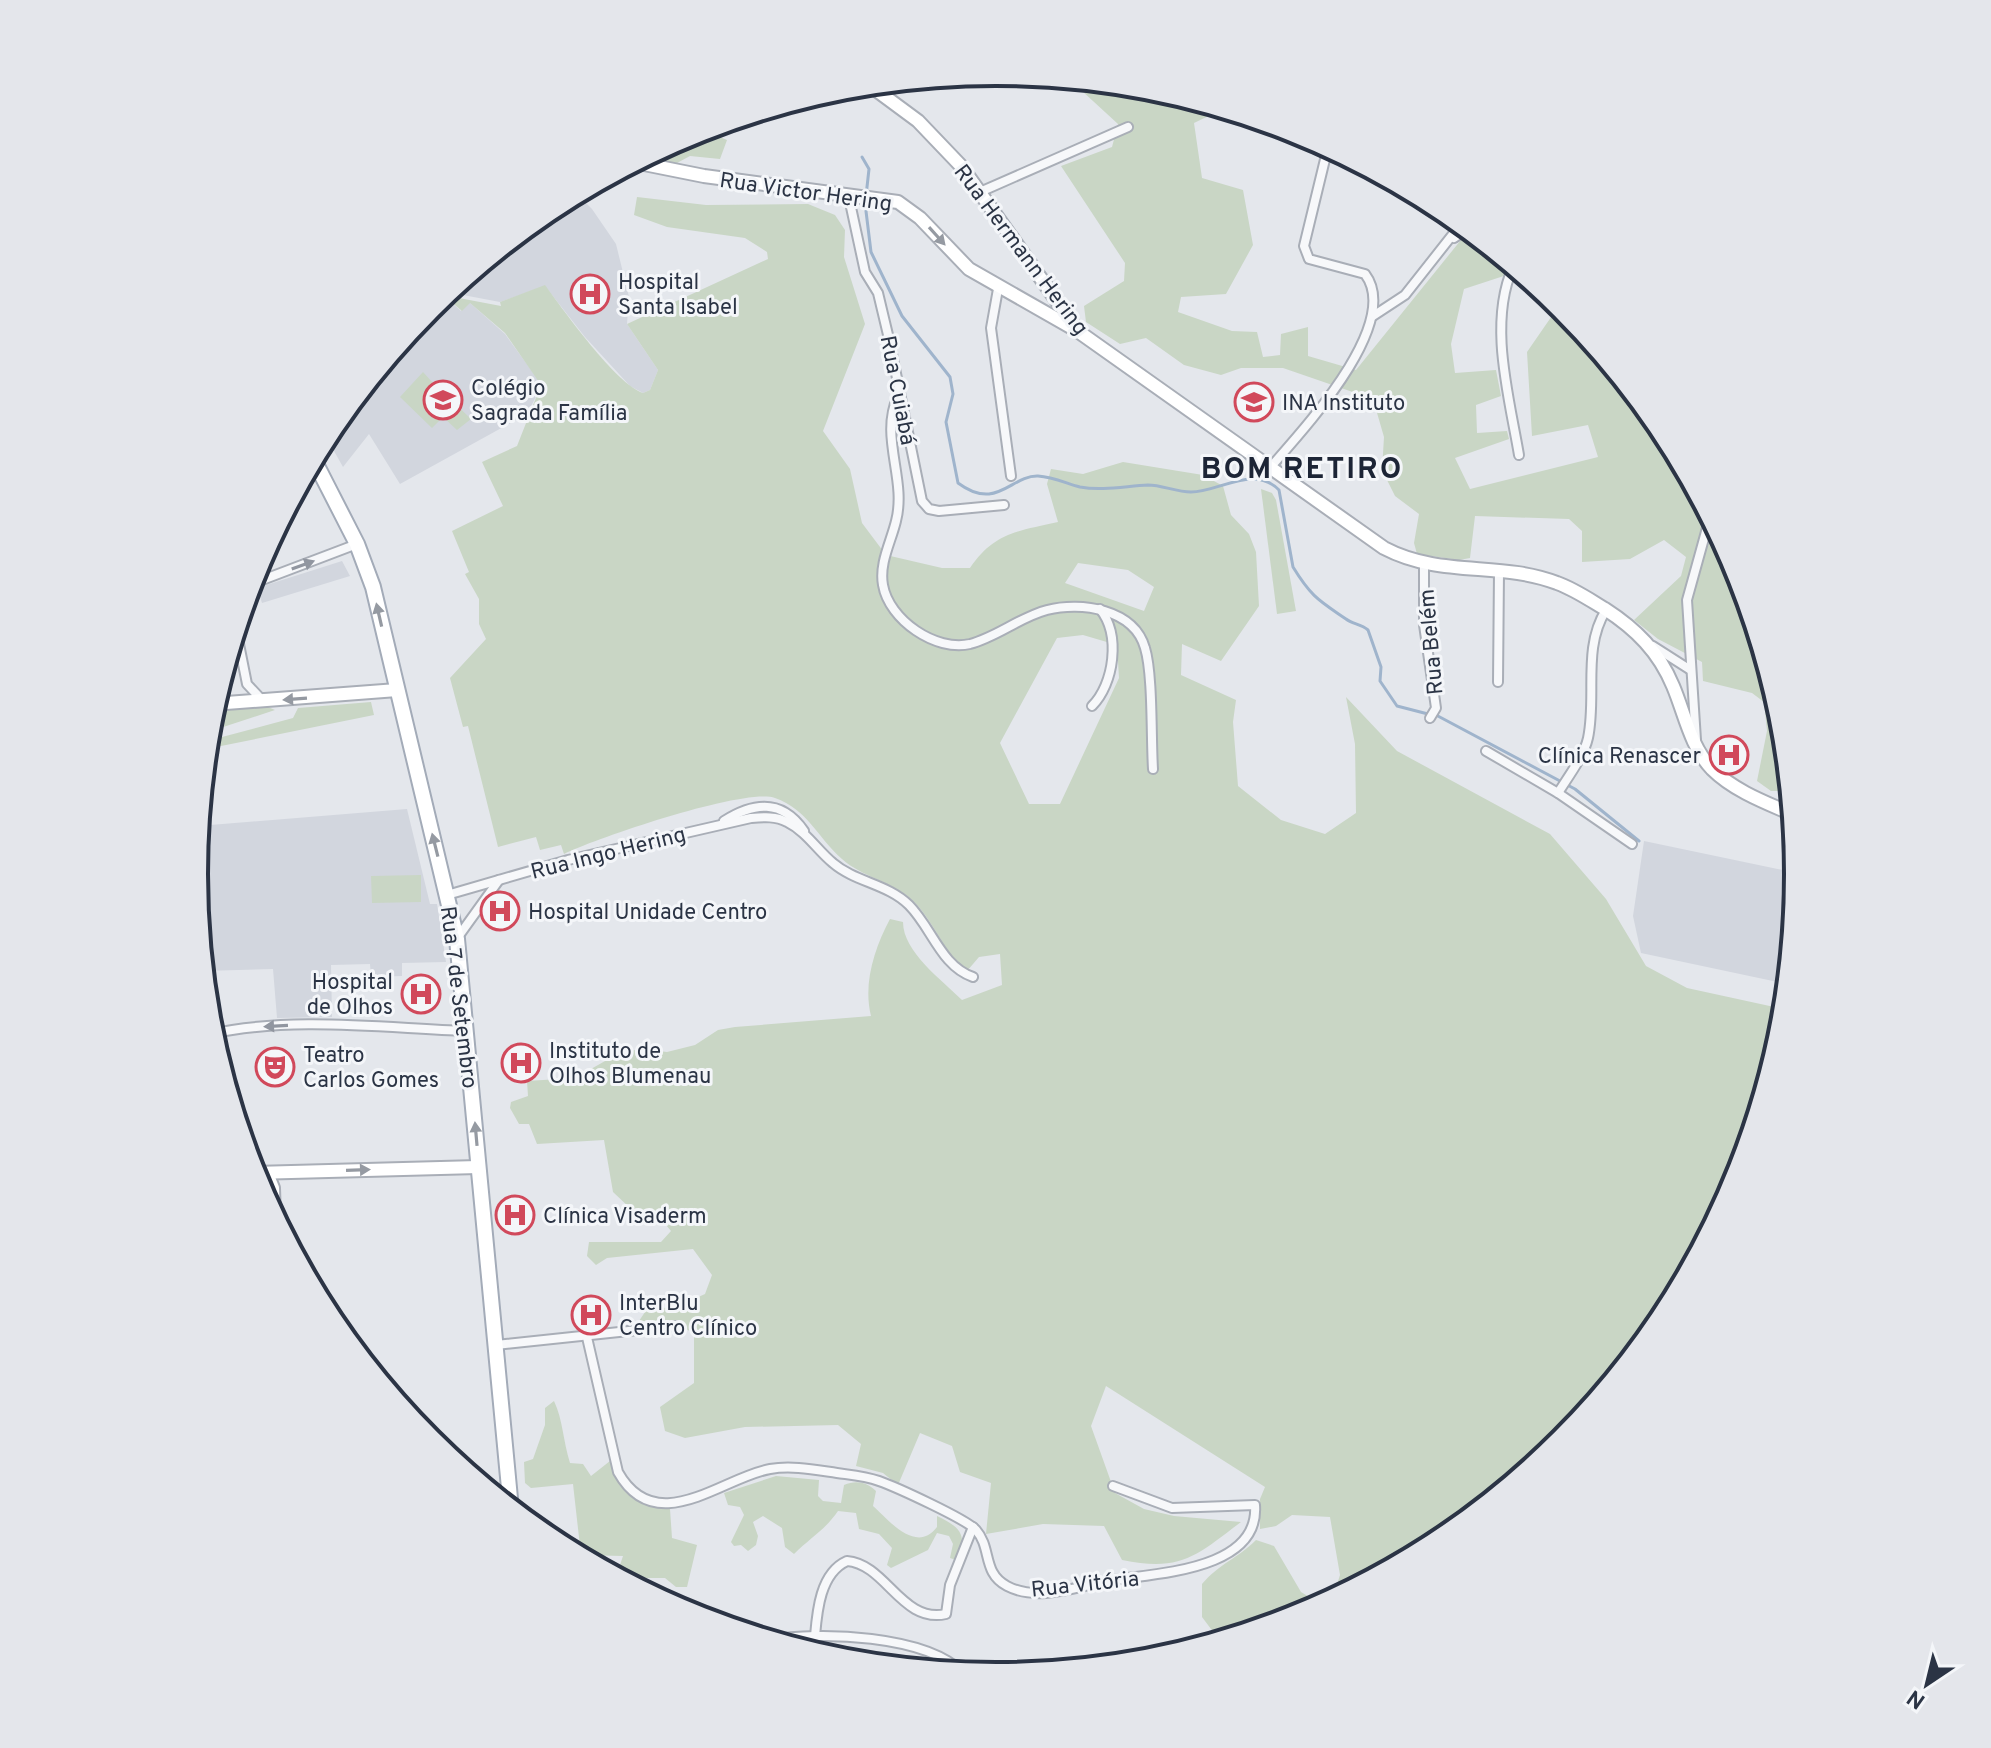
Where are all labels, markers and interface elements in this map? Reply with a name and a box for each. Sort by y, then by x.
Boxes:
street label: Rua Hermann Hering [947,160,1093,341]
street label: Rua Victor Hering [718,168,894,219]
one-way arrow [928,226,946,246]
place label: Hospital Santa Isabel [618,270,738,322]
hospital icon: Hospital Santa Isabel [569,273,611,315]
street label: Rua Cuiabá [873,333,920,448]
place label: Colégio Sagrada Família [471,376,627,428]
school or university icon: Colégio Sagrada Família [422,379,464,421]
school or university icon: INA Instituto [1233,381,1275,423]
place label: INA Instituto [1282,391,1405,418]
district label: BOM RETIRO [1201,452,1403,489]
one-way arrow [291,558,315,571]
street label: Rua Belém [1414,588,1451,696]
one-way arrow [372,602,385,627]
one-way arrow [282,693,307,706]
hospital icon: Clínica Renascer [1708,734,1750,776]
place label: Clínica Renascer [1538,744,1701,771]
street label: Rua Ingo Hering [528,822,689,887]
one-way arrow [428,832,440,857]
hospital icon: Hospital Unidade Centro [479,890,521,932]
place label: Hospital Unidade Centro [528,900,767,927]
street label: Rua 7 de Setembro [433,905,482,1090]
place label: Hospital de Olhos [307,970,393,1022]
hospital icon: Hospital de Olhos [400,973,442,1015]
one-way arrow [263,1019,288,1032]
place label: Instituto de Olhos Blumenau [549,1039,711,1091]
hospital icon: Instituto de Olhos Blumenau [500,1042,542,1084]
place label: Teatro Carlos Gomes [303,1043,439,1095]
theatre icon: Teatro Carlos Gomes [254,1046,296,1088]
one-way arrow [469,1121,482,1146]
one-way arrow [346,1164,371,1177]
hospital icon: Clínica Visaderm [494,1194,536,1236]
place label: Clínica Visaderm [543,1204,707,1231]
place label: InterBlu Centro Clínico [619,1291,757,1343]
hospital icon: InterBlu Centro Clínico [570,1294,612,1336]
street label: Rua Vitória [1030,1566,1141,1605]
north arrow [1887,1644,1967,1724]
text: N [1903,1683,1931,1714]

